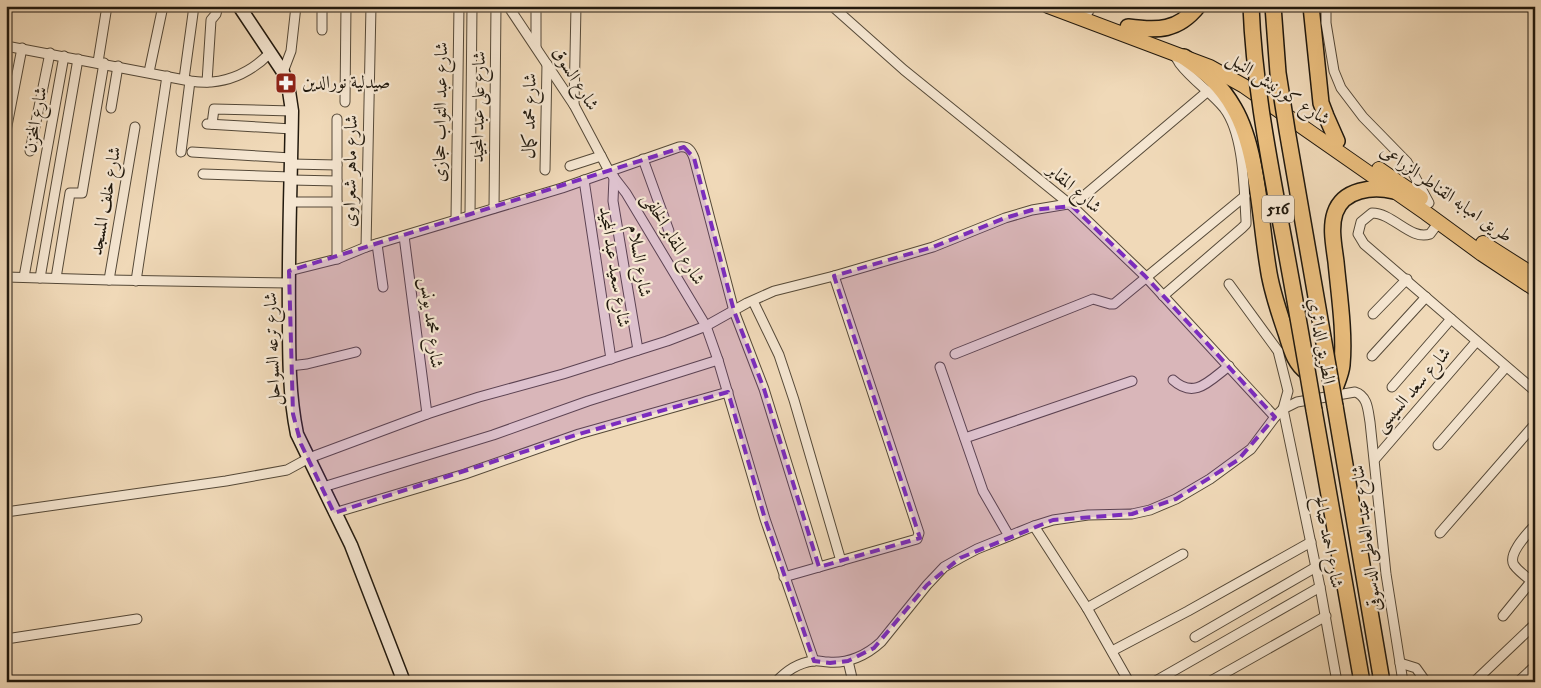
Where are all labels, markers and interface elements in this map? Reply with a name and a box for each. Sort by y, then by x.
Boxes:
street label: شارع عبد التواب حجازى [429,42,456,182]
street label: شارع السوق [544,43,603,117]
street label: شارع كورنيش النيل [1221,47,1334,133]
street label: شارع على عبد المجيد [467,51,494,163]
pharmacy icon: صيدلية نورالدين [274,71,298,95]
place label: صيدلية نورالدين [302,72,390,94]
street label: شارع محمد كمال [518,73,545,159]
street label: شارع المخزن [19,85,56,155]
street label: شارع ماهر شعراوى [339,115,366,227]
street label: طريق امبابه القناطر الزراعى [1376,140,1516,248]
street label: شارع خلف المسجد [86,145,129,258]
street label: شارع المقابر [1039,158,1106,221]
street label: شارع المقابر الخلفى [634,189,709,291]
road number: 516 [1262,195,1294,222]
street label: شارع سعيد عبد المجيد [591,205,634,330]
street label: شارع السلام [618,223,656,299]
street label: شارع محمد يونس [412,276,447,370]
street label: شارع ترعه السواحل [260,292,289,406]
street label: الطريق الدائري [1300,296,1339,386]
street label: شارع سعد السيسى [1370,343,1458,439]
street label: شارع عبد العاطى الدسوقى [1347,463,1390,612]
street label: شارع احمد صالح [1304,494,1348,591]

